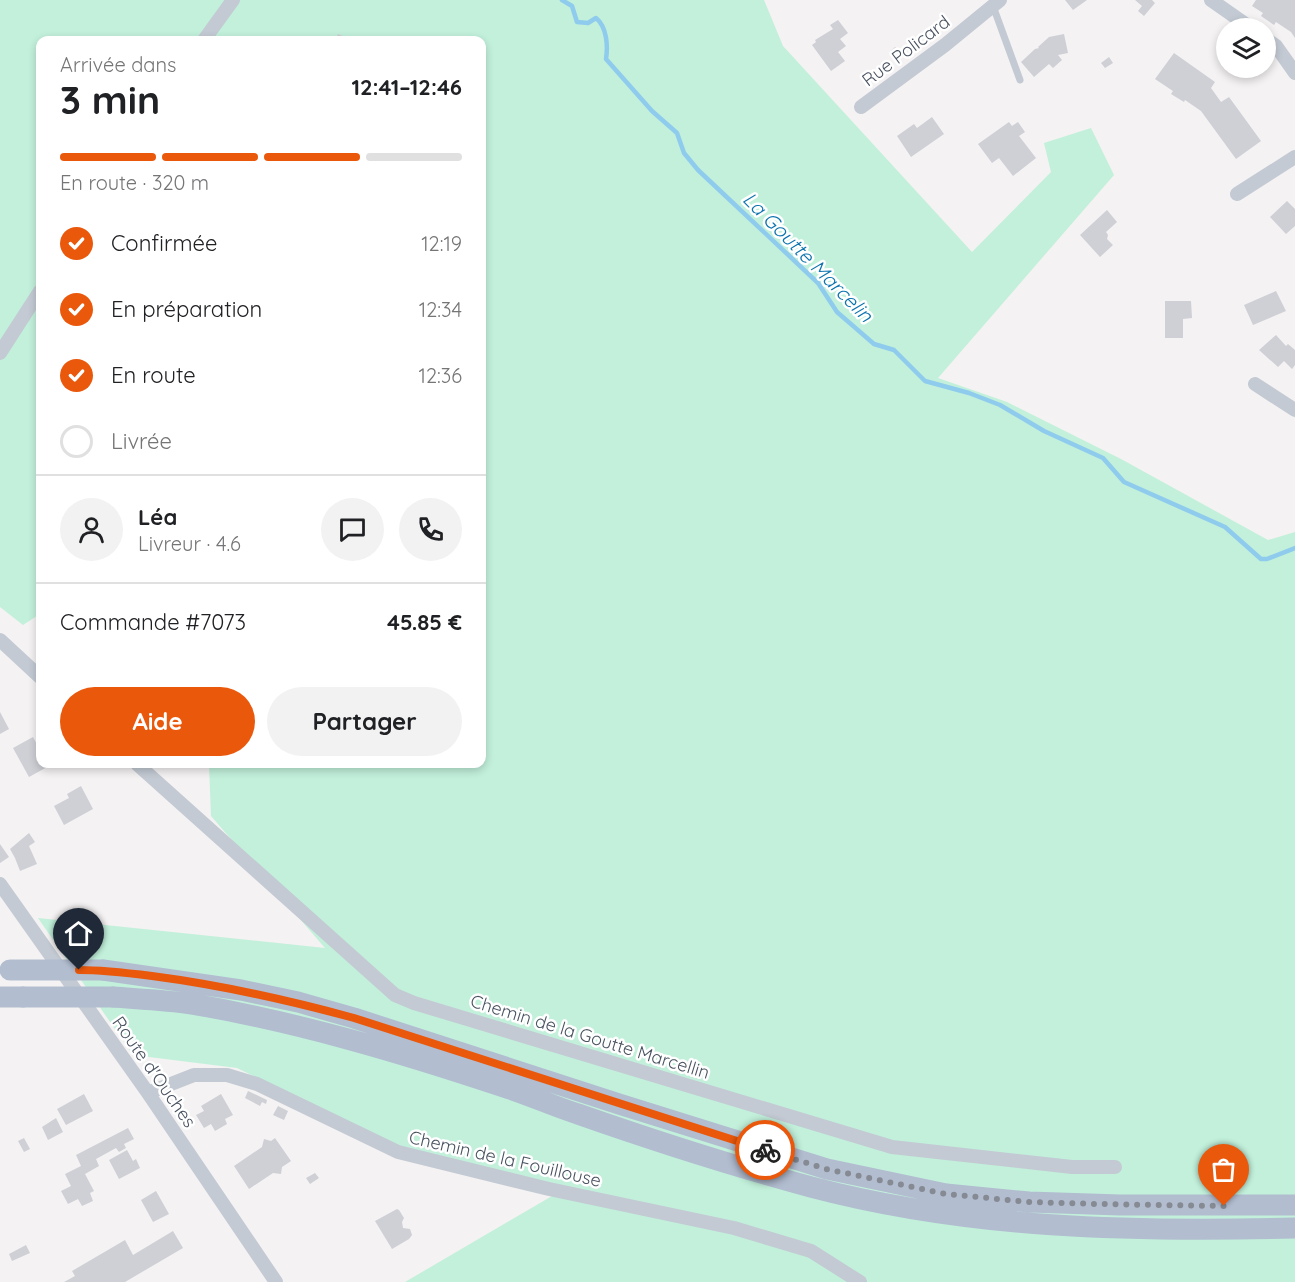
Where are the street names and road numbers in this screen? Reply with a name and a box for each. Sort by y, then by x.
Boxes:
street label: Rue Policard [857,10,954,91]
street label: Chemin de la Goutte Marcellin [468,989,713,1084]
street label: Route d'Ouches [107,1012,201,1132]
street label: Chemin de la Fouillouse [407,1125,603,1192]

